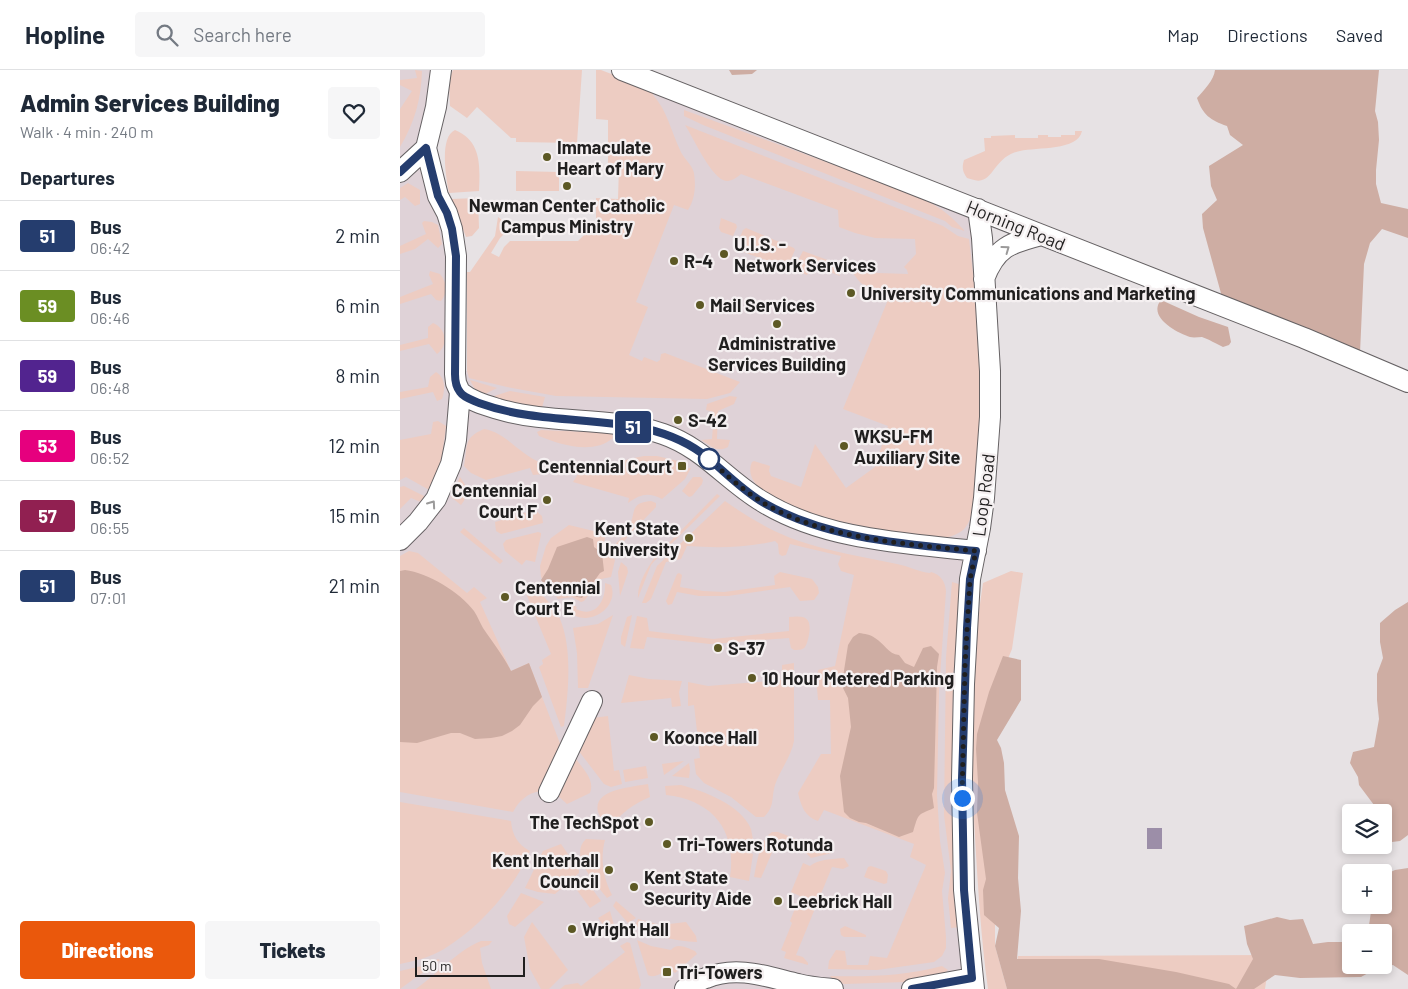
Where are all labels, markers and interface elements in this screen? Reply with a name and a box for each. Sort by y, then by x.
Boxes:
search box [135,12,485,57]
text: Hopline [25,20,105,49]
icon: search [153,21,181,49]
text: Search here [193,23,292,46]
text: Map [1167,24,1199,46]
text: Directions [1227,24,1308,46]
text: Saved [1336,24,1383,46]
button: heart [328,87,380,139]
text: Admin Services Building [20,88,280,117]
text: Walk · 4 min · 240 m [20,122,154,141]
place label: Immaculate Heart of Mary [557,136,664,179]
marker: Immaculate Heart of Mary [541,151,553,163]
text: Departures [20,166,115,189]
marker: Newman Center Catholic Campus Ministry [561,180,573,192]
place label: Newman Center Catholic Campus Ministry [469,194,666,237]
street label: Horning Road [963,195,1069,255]
text: Bus [90,215,122,238]
text: 2 min [335,224,380,247]
text: 51 [40,225,55,247]
place label: U.I.S. - Network Services [734,233,876,276]
text: 06:42 [90,238,130,257]
one-way arrow [1000,246,1010,255]
marker: U.I.S. - Network Services [718,248,730,260]
place label: R-4 [684,250,713,272]
marker: R-4 [668,255,680,267]
place label: University Communications and Marketing [861,282,1195,304]
text: Bus [90,285,122,308]
marker: University Communications and Marketing [845,287,857,299]
text: 6 min [336,294,380,317]
place label: Mail Services [710,294,815,316]
text: 59 [38,295,57,317]
marker: Mail Services [694,299,706,311]
text: 06:46 [90,308,130,327]
marker: Administrative Services Building [771,318,783,330]
place label: Administrative Services Building [708,332,846,375]
text: Bus [90,355,122,378]
text: 8 min [336,364,380,387]
text: 59 [38,365,57,387]
text: 06:48 [90,378,130,397]
place label: S-42 [688,409,727,431]
line badge: 51 [610,411,656,443]
marker: S-42 [672,414,684,426]
text: 51 [625,416,641,438]
text: Bus [90,425,122,448]
place label: WKSU-FM Auxiliary Site [854,425,960,468]
text: 12 min [329,434,380,457]
text: 53 [38,435,57,457]
marker: WKSU-FM Auxiliary Site [838,440,850,452]
text: 06:52 [90,448,130,467]
unlabelled marker [698,448,720,470]
street label: Loop Road [967,452,999,538]
place label: Centennial Court [538,455,672,477]
marker: Centennial Court [676,460,688,472]
place label: Centennial Court F [452,479,537,522]
marker: Centennial Court F [541,494,553,506]
text: Bus [90,495,122,518]
one-way arrow [426,500,435,510]
text: 15 min [329,504,380,527]
text: 57 [38,505,57,527]
place label: Kent State University [595,517,679,560]
text: 06:55 [90,518,129,537]
marker: Kent State University [683,532,695,544]
text: Bus [90,565,122,588]
text: 21 min [329,574,380,597]
text: 51 [40,575,55,597]
place label: Centennial Court E [515,576,600,619]
text: 07:01 [90,588,126,607]
marker: Centennial Court E [499,591,511,603]
place label: S-37 [728,637,765,659]
marker: S-37 [712,642,724,654]
place label: 10 Hour Metered Parking [762,667,954,689]
marker: 10 Hour Metered Parking [746,672,758,684]
place label: Koonce Hall [664,726,757,748]
marker: Koonce Hall [648,731,660,743]
your location [950,786,975,811]
map controls [1342,804,1392,974]
button: layers [1342,804,1392,854]
place label: The TechSpot [529,811,639,833]
marker: The TechSpot [643,816,655,828]
place label: Tri-Towers Rotunda [677,833,833,855]
marker: Tri-Towers Rotunda [661,838,673,850]
place label: Kent Interhall Council [492,849,599,892]
marker: Kent Interhall Council [603,864,615,876]
button: + [1342,864,1392,914]
place label: Kent State Security Aide [644,866,752,909]
marker: Kent State Security Aide [628,881,640,893]
place label: Leebrick Hall [788,890,892,912]
marker: Leebrick Hall [772,895,784,907]
place label: Wright Hall [582,918,669,940]
button: Directions [20,921,195,979]
button: Tickets [205,921,380,979]
marker: Wright Hall [566,923,578,935]
button: − [1342,924,1392,974]
scale bar [415,954,525,977]
text: 50 m [422,957,451,974]
place label: Tri-Towers [677,961,763,983]
marker: Tri-Towers [661,966,673,978]

